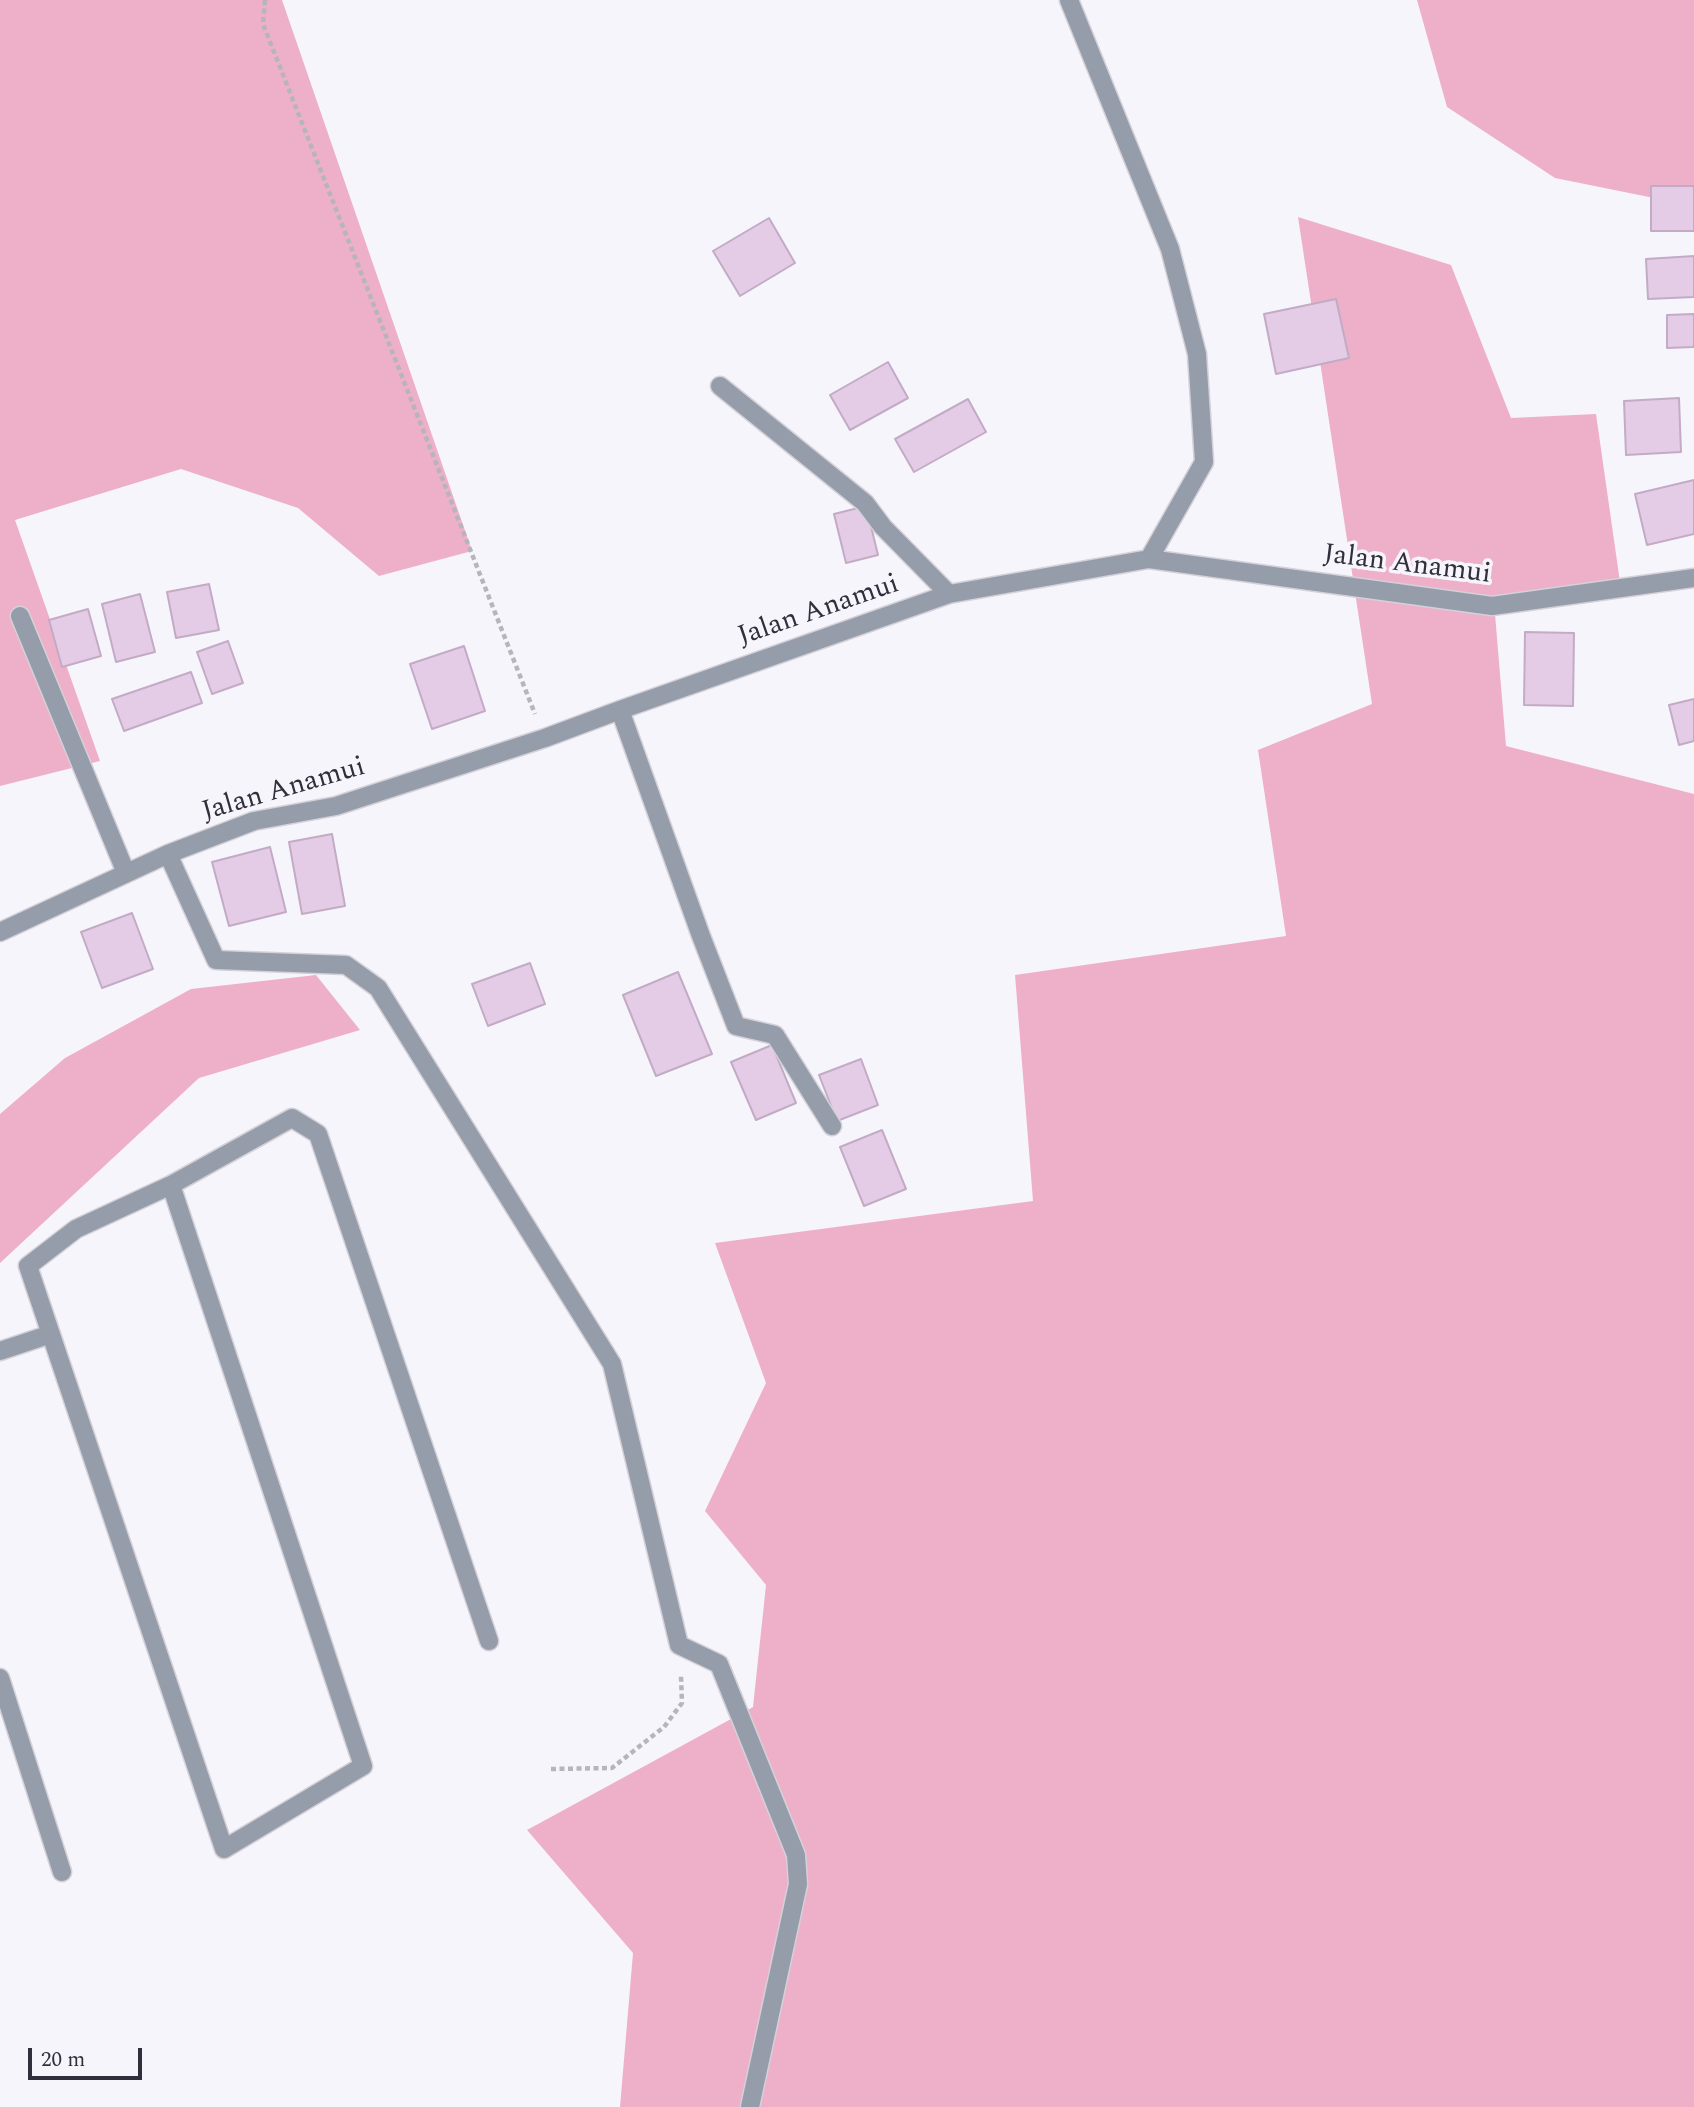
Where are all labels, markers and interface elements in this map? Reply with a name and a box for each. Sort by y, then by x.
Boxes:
street label: Jalan Anamui [1321,539,1493,593]
street label: Jalan Anamui [734,569,904,655]
street label: Jalan Anamui [199,752,369,830]
scale bar [32,2034,145,2078]
text: 20 m [41,2044,85,2076]

